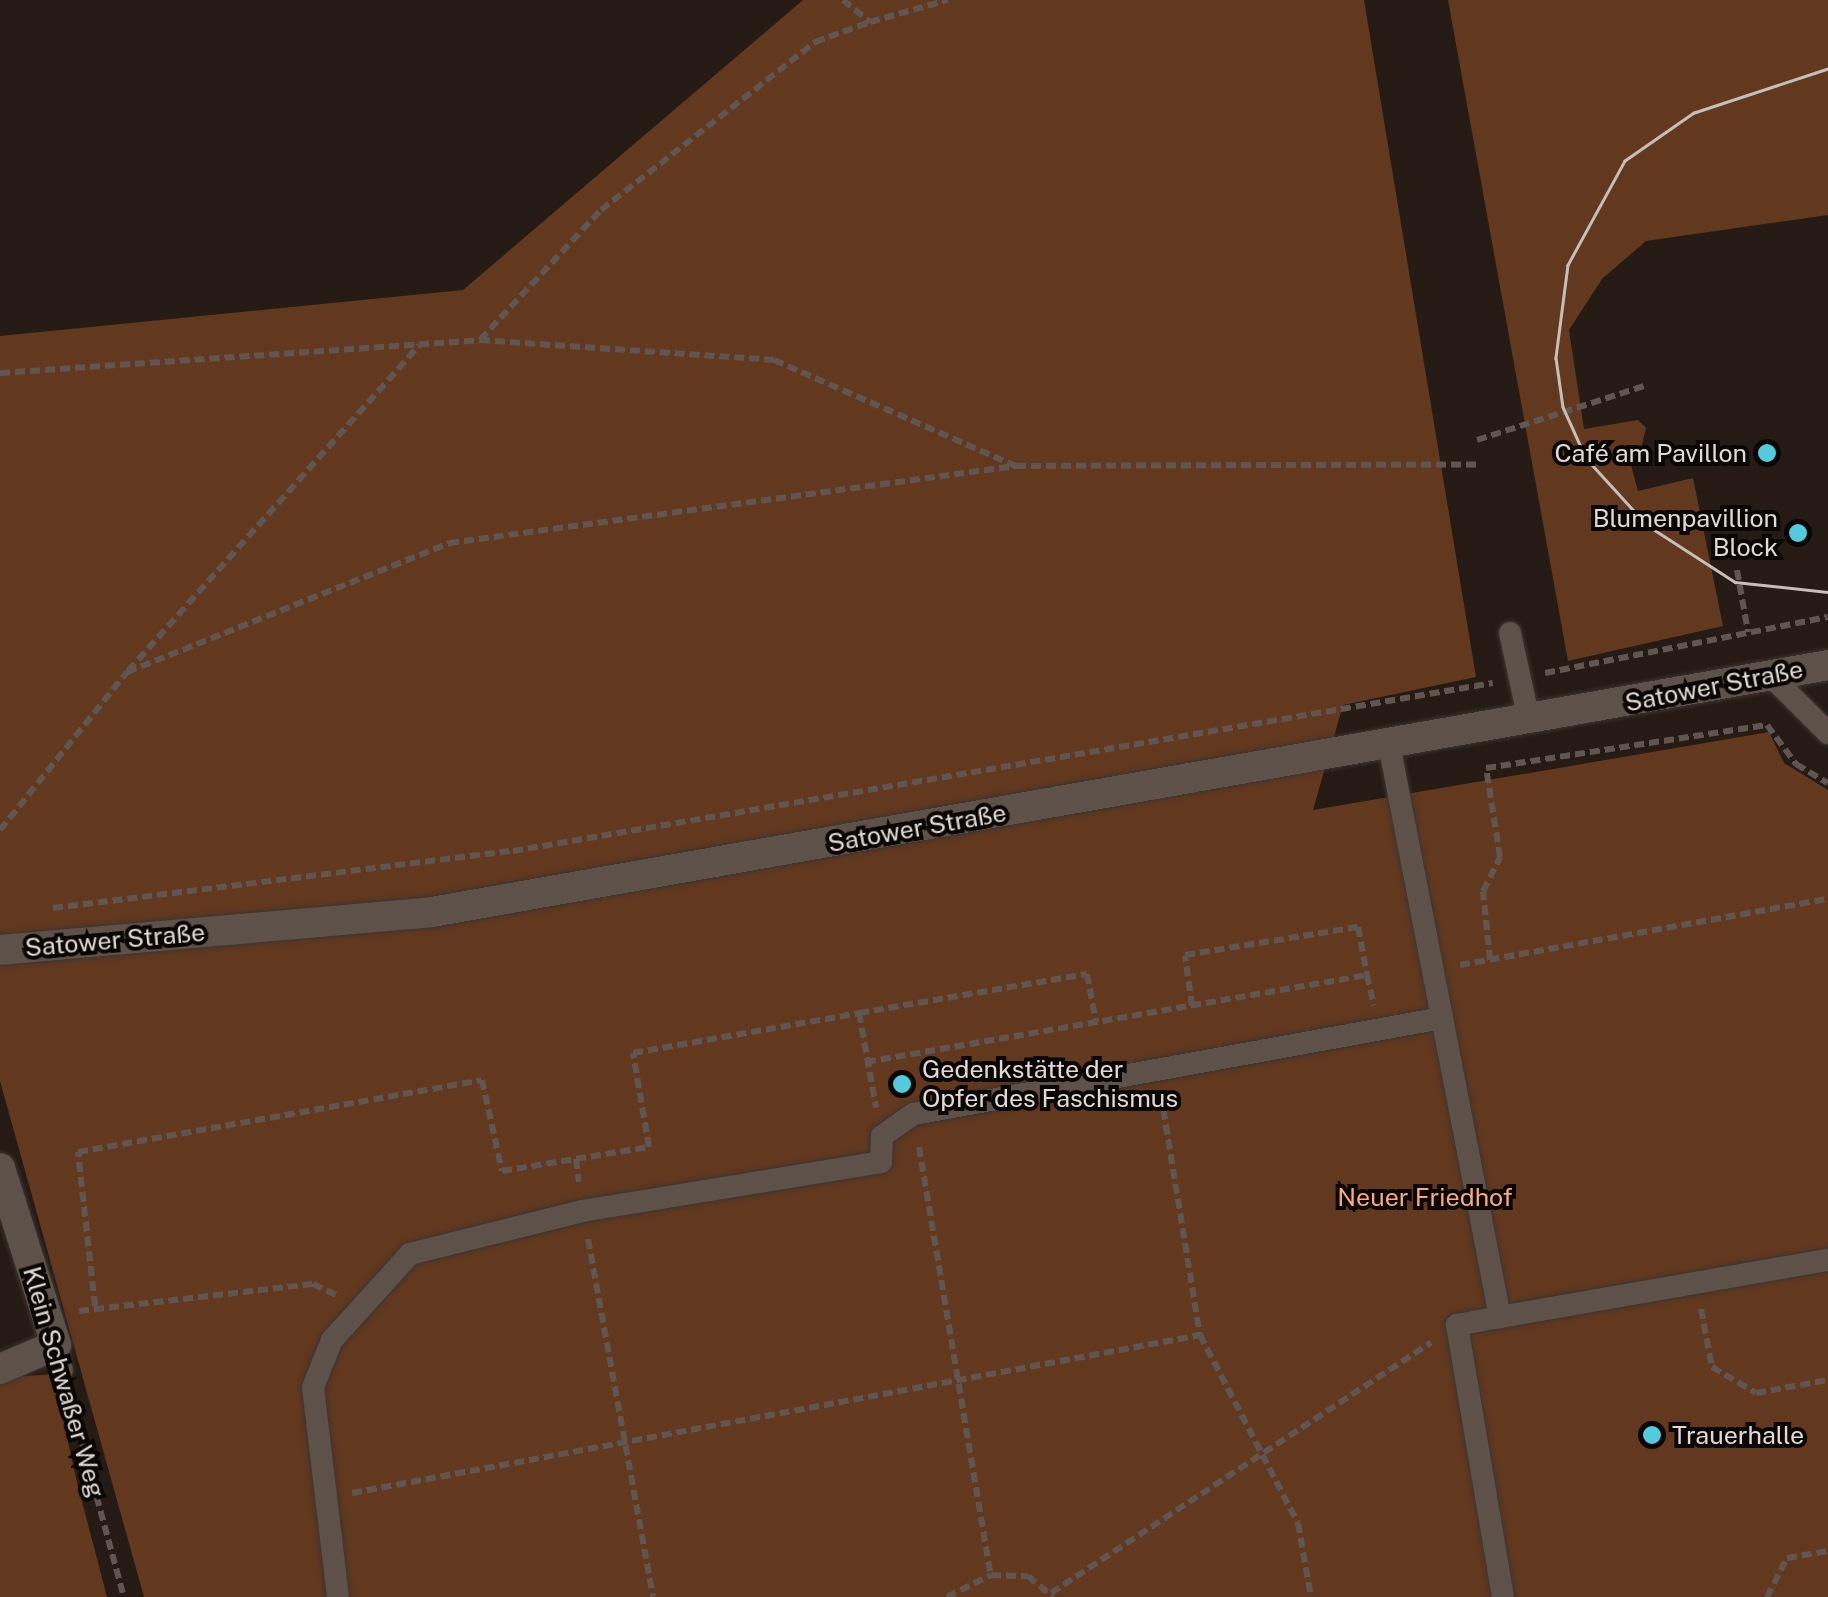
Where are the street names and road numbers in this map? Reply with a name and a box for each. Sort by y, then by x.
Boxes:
street label: Satower Straße [1623,654,1805,718]
street label: Satower Straße [825,798,1009,858]
street label: Satower Straße [24,917,206,963]
street label: Klein Schwaßer Weg [17,1263,111,1501]

